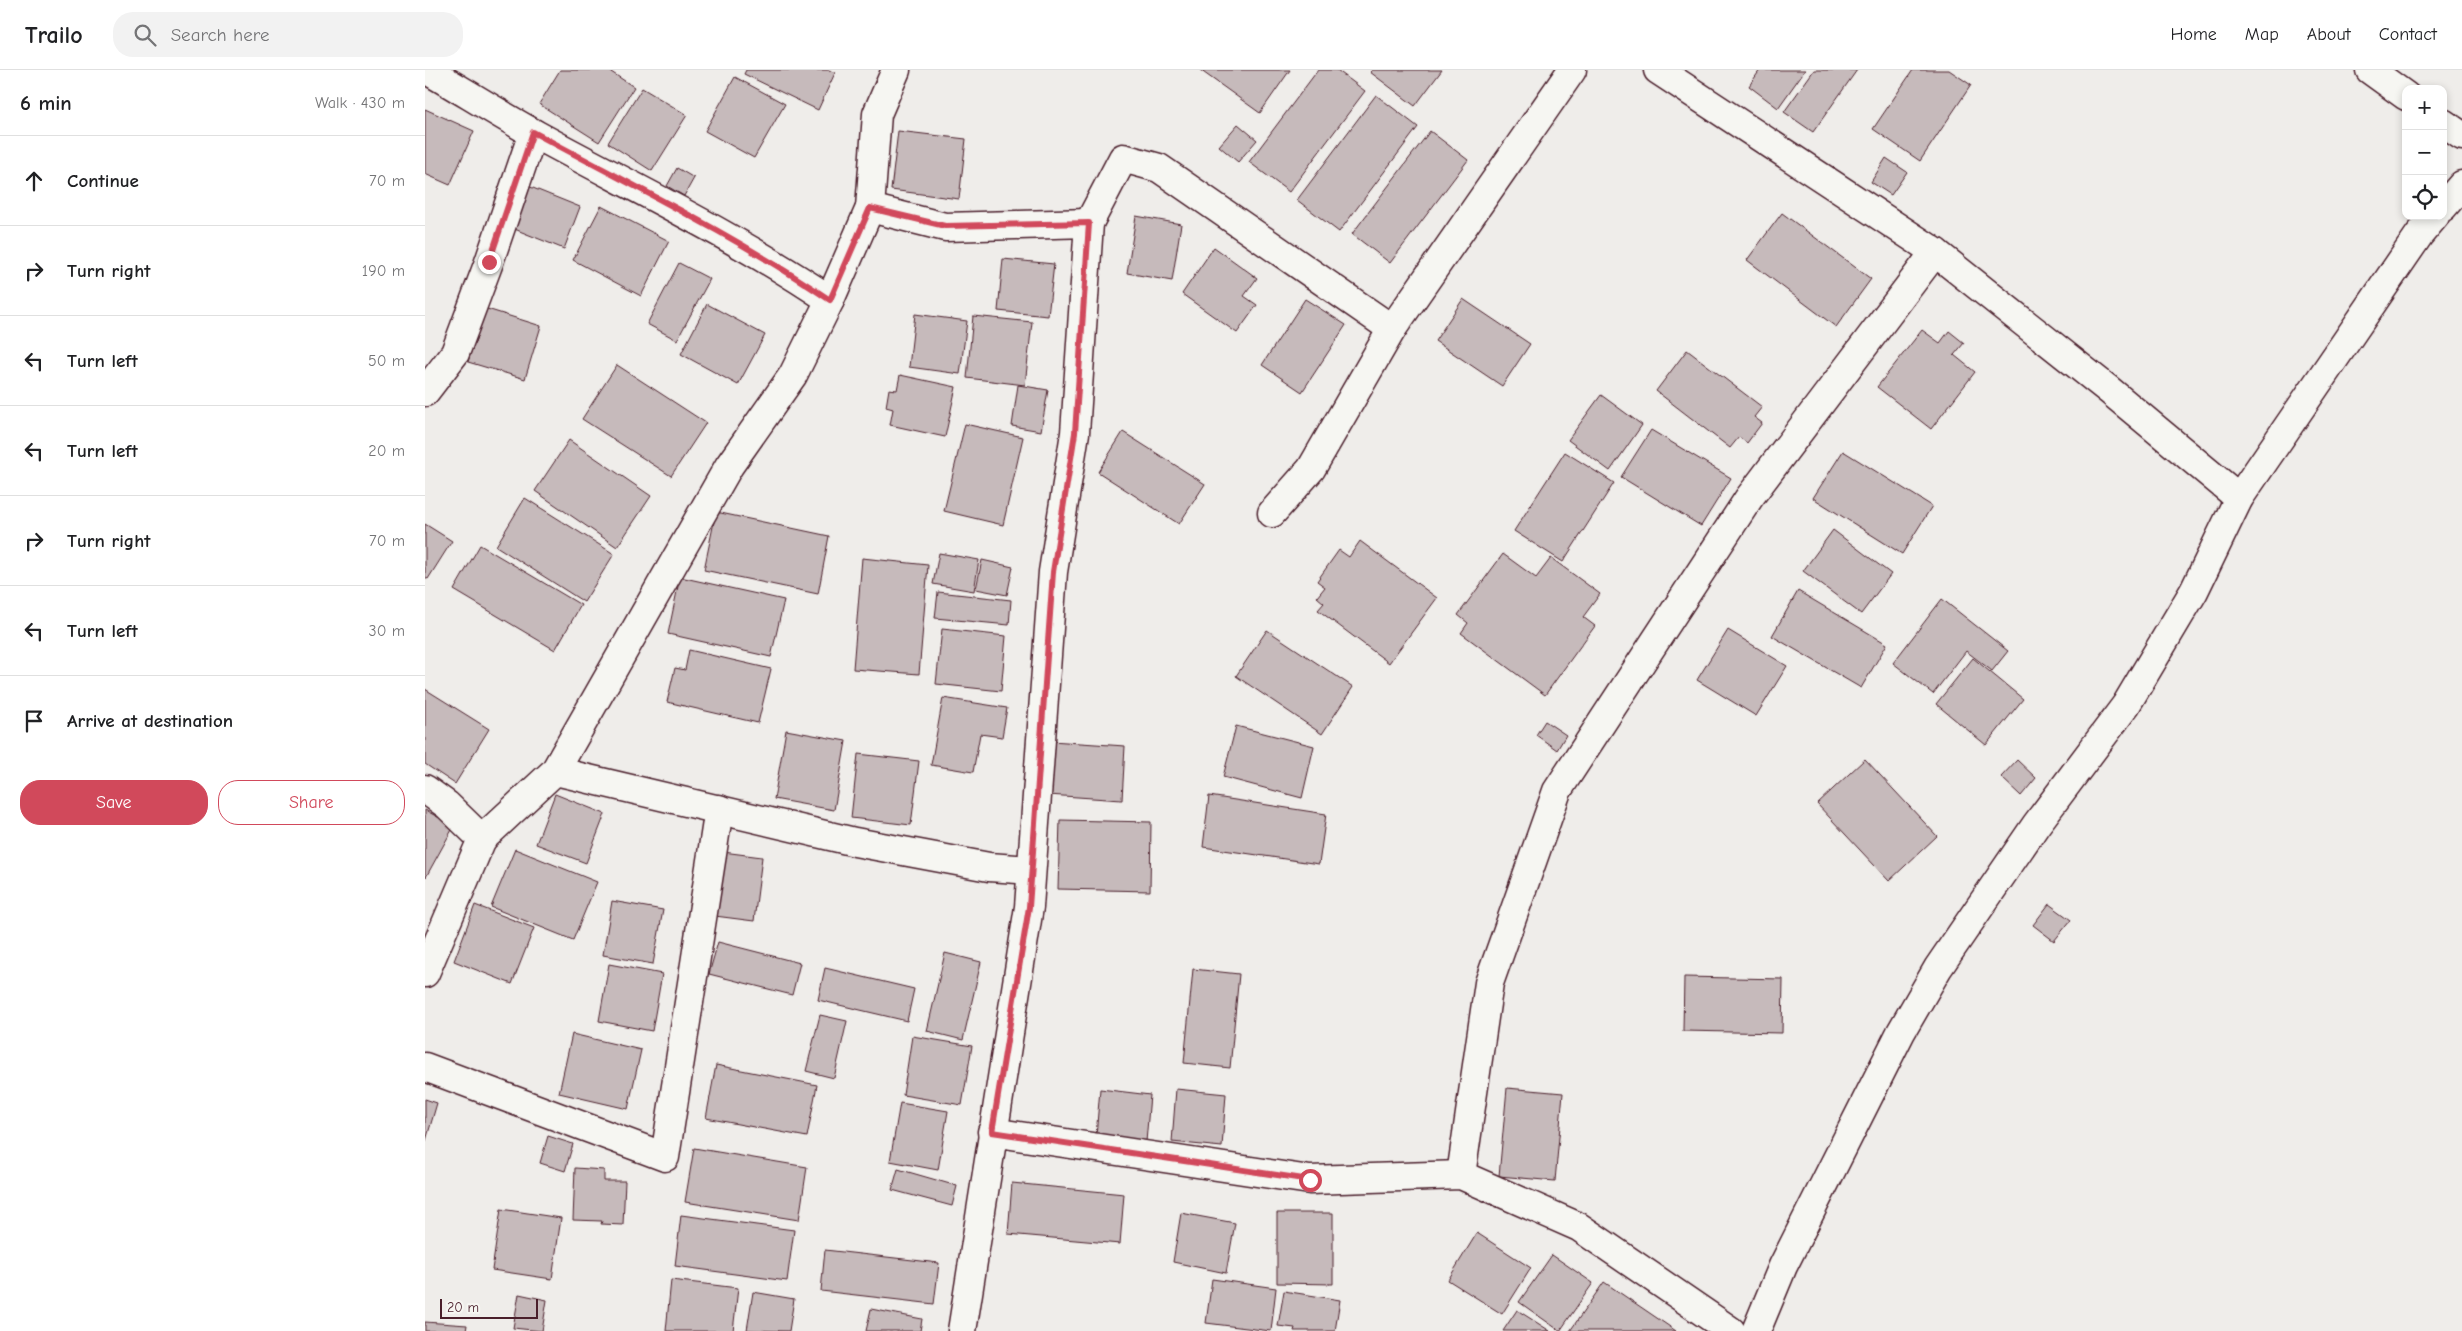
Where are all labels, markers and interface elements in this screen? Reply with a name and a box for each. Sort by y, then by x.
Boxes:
search box [113,12,463,57]
text: Trailo [25,21,83,49]
icon: search [131,21,159,49]
text: Search here [171,24,270,46]
text: Home [2170,24,2217,45]
text: Map [2245,24,2279,45]
text: About [2307,24,2351,45]
text: Contact [2379,24,2437,45]
map controls [2402,85,2447,220]
button: + [2402,85,2447,130]
text: 6 min [20,91,72,115]
text: Walk · 430 m [315,94,405,112]
button: − [2402,130,2447,175]
icon: ahead [20,167,48,195]
text: Continue [67,170,139,192]
text: 70 m [369,172,405,190]
button: locate [2402,175,2447,220]
route end [478,251,501,274]
icon: right [20,257,48,285]
text: Turn right [67,260,151,282]
text: 190 m [362,262,405,280]
icon: left [20,347,48,375]
text: Turn left [67,350,138,372]
text: 50 m [368,352,405,370]
icon: left [20,437,48,465]
text: Turn left [67,440,138,462]
text: 20 m [368,442,405,460]
icon: right [20,527,48,555]
text: Turn right [67,530,151,552]
text: 70 m [369,532,405,550]
icon: left [20,617,48,645]
text: Turn left [67,620,138,642]
text: 30 m [369,622,405,640]
icon: arrive [20,707,48,735]
text: Arrive at destination [67,710,233,732]
button: Save [20,780,208,825]
button: Share [218,780,405,825]
route start [1299,1169,1322,1192]
scale bar [440,1296,537,1319]
text: 20 m [447,1299,479,1316]

